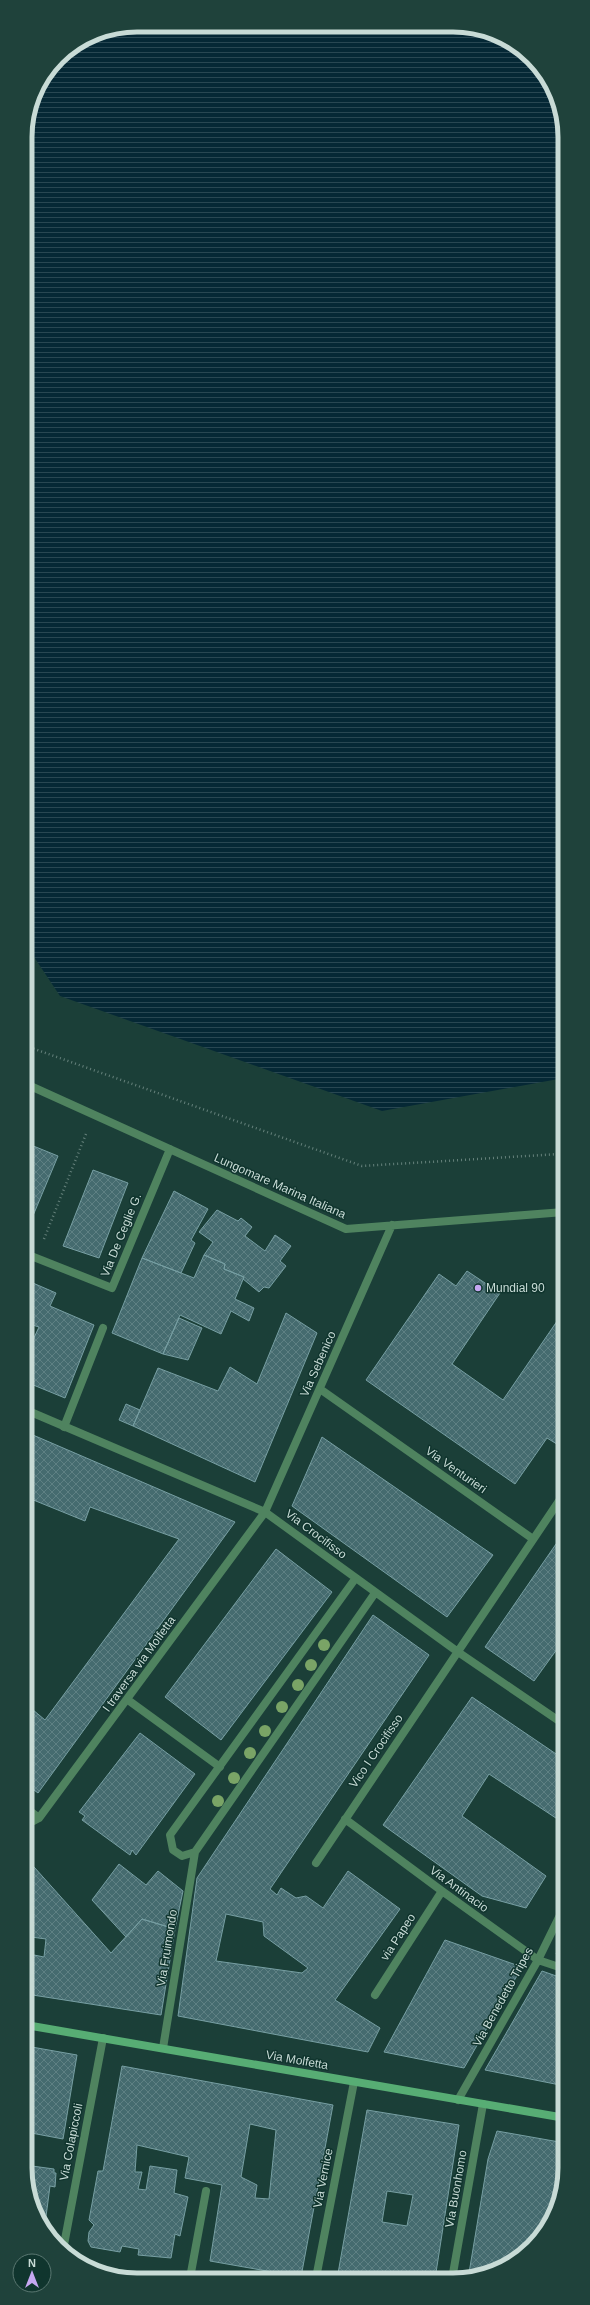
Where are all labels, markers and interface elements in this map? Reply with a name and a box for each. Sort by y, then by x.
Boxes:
street label: Lungomare Marina Italiana [212,1151,348,1222]
street label: Via De Ceglie G. [98,1191,144,1279]
place label: Mundial 90 [486,1281,545,1295]
marker: Mundial 90 [473,1283,483,1293]
street label: Via Sebenico [297,1329,339,1399]
street label: Via Venturieri [423,1444,489,1496]
street label: Via Crocifisso [283,1506,350,1562]
street label: I traversa via Molfetta [100,1613,179,1715]
street label: Vico I Crocifisso [346,1711,406,1790]
street label: Via Antinacio [427,1863,491,1915]
street label: Via Fruimondo [154,1908,180,1988]
street label: via Papeo [378,1911,419,1963]
street label: Via Benedetto Tripes [470,1945,536,2049]
street label: Via Molfetta [265,2048,330,2072]
street label: Via Colapiccoli [57,2102,85,2182]
street label: Via Vernice [310,2147,336,2209]
street label: Via Buonhomo [442,2149,470,2229]
north arrow [12,2253,52,2293]
text: N [28,2257,36,2269]

